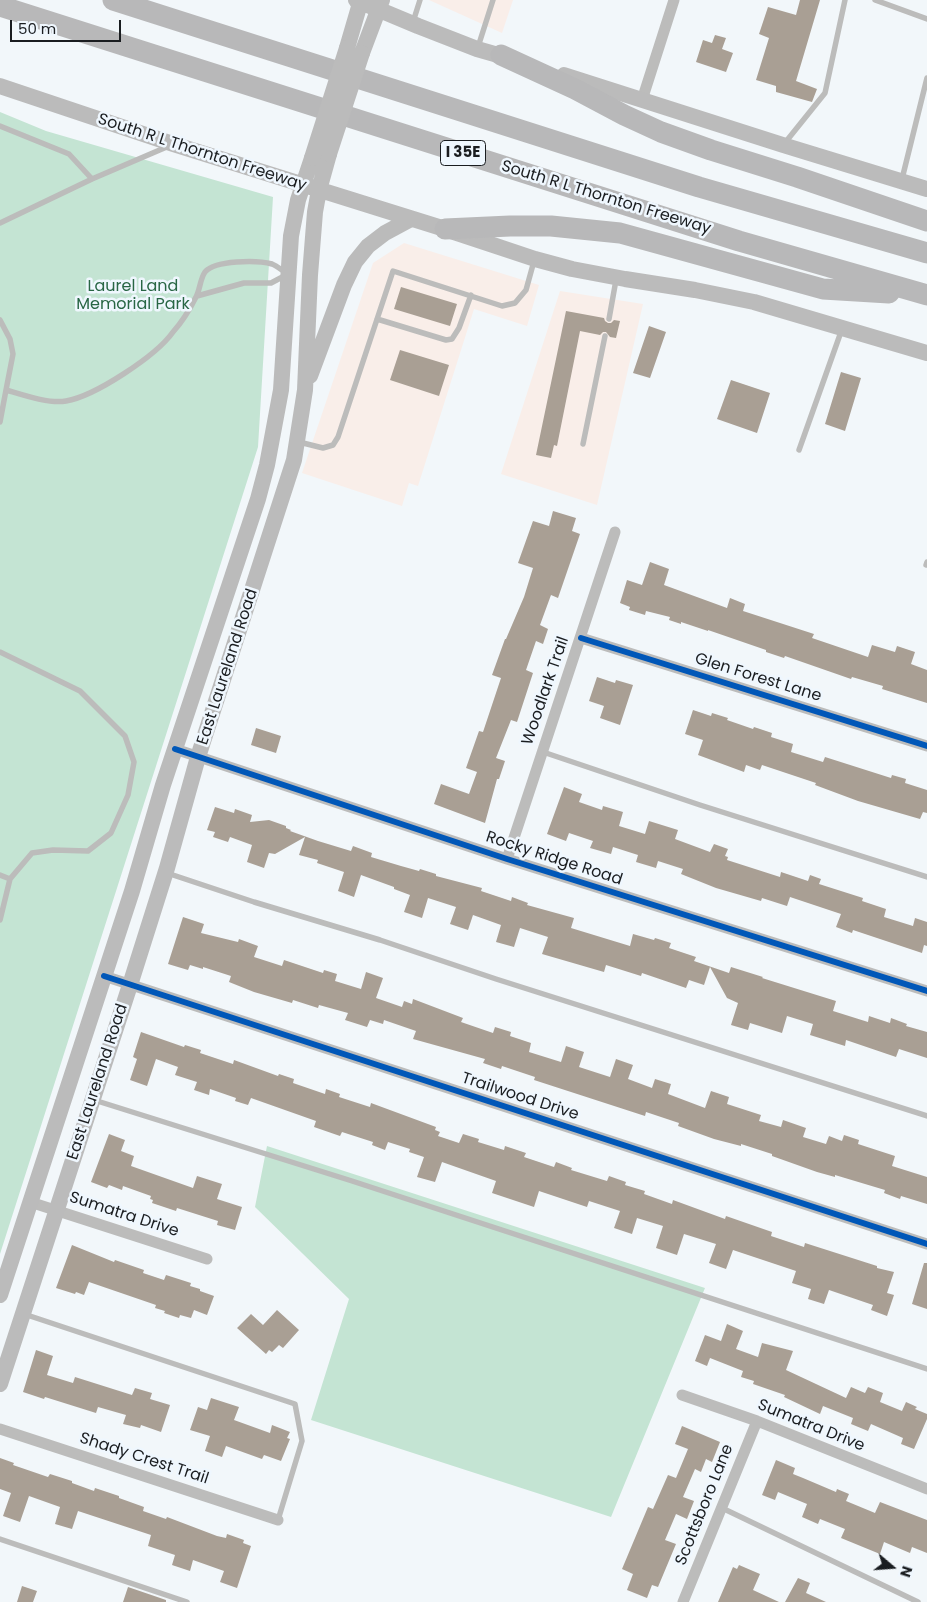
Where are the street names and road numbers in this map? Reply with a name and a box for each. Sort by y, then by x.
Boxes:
street label: South R L Thornton Freeway [95,110,309,196]
road number: I 35E [440,140,486,166]
street label: South R L Thornton Freeway [499,157,713,239]
street label: East Laureland Road [194,587,262,747]
street label: Woodlark Trail [518,634,574,748]
street label: Glen Forest Lane [692,650,824,706]
street label: Rocky Ridge Road [483,828,625,890]
street label: East Laureland Road [64,1002,132,1162]
street label: Trailwood Drive [459,1069,581,1125]
street label: Sumatra Drive [67,1188,181,1242]
street label: Sumatra Drive [755,1396,867,1456]
street label: Shady Crest Trail [77,1429,211,1489]
street label: Scottsboro Lane [672,1442,738,1568]

